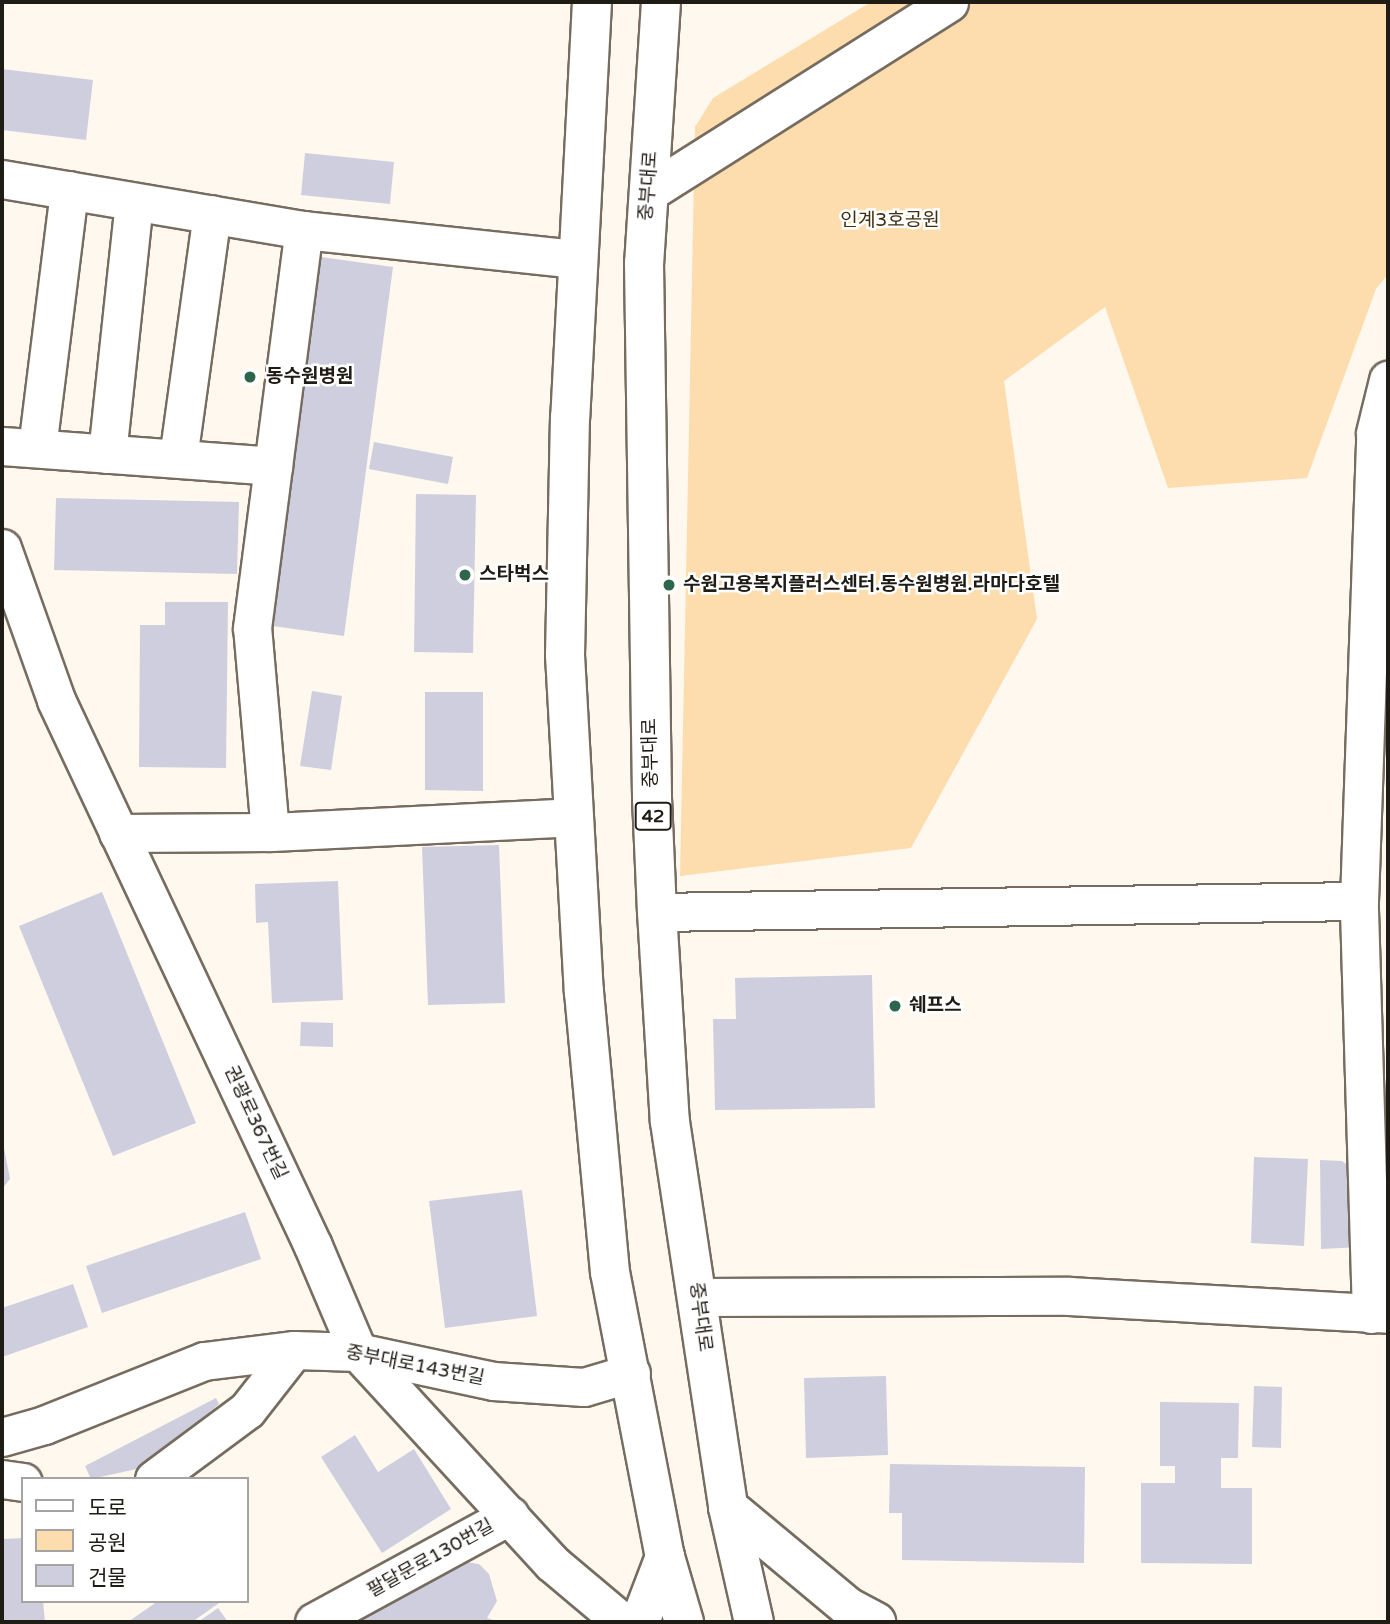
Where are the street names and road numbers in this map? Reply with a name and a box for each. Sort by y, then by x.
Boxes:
street label: 중부대로 [635,150,663,222]
street label: 중부대로 [639,718,663,788]
road number: 42 [634,802,672,830]
street label: 권광로367번길 [219,1062,291,1184]
street label: 중부대로 [684,1281,716,1353]
street label: 중부대로143번길 [344,1341,486,1391]
street label: 팔달문로130번길 [364,1515,498,1603]

